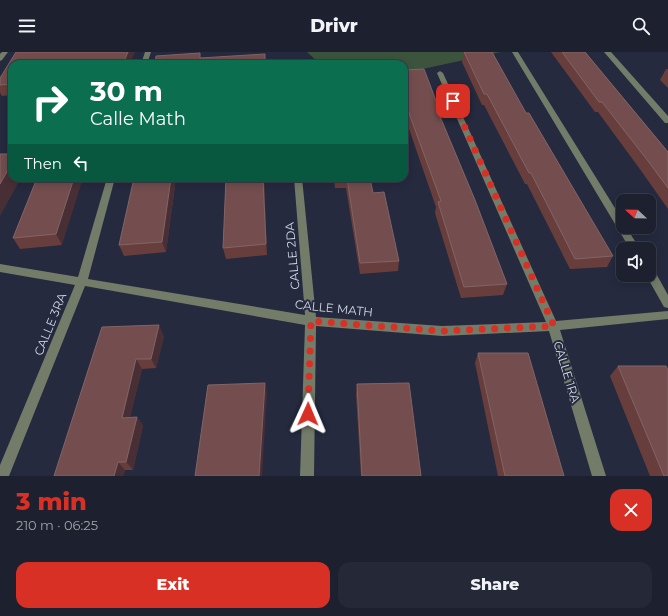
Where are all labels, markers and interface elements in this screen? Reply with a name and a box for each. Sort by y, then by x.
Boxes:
icon: menu [16,15,38,37]
text: Drivr [310,15,358,37]
icon: search [630,15,652,37]
text: 30 m [90,74,163,108]
icon: right [24,76,76,128]
pin [436,84,470,118]
icon: arrive [442,90,464,112]
text: Calle Math [90,108,186,130]
icon: left [70,152,92,174]
text: Then [24,154,62,173]
north arrow [616,194,656,234]
map controls [616,194,656,282]
street label: CALLE 2DA [282,221,302,290]
button: sound [616,242,656,282]
street label: CALLE 3RA [31,290,70,358]
street label: CALLE MATH [294,296,374,320]
street label: CALLE 1RA [550,339,584,405]
position arrow [287,393,329,435]
text: 3 min [16,487,87,516]
button: close [610,489,652,531]
text: 210 m · 06:25 [16,517,98,533]
button: Exit [16,562,330,608]
button: Share [338,562,652,608]

